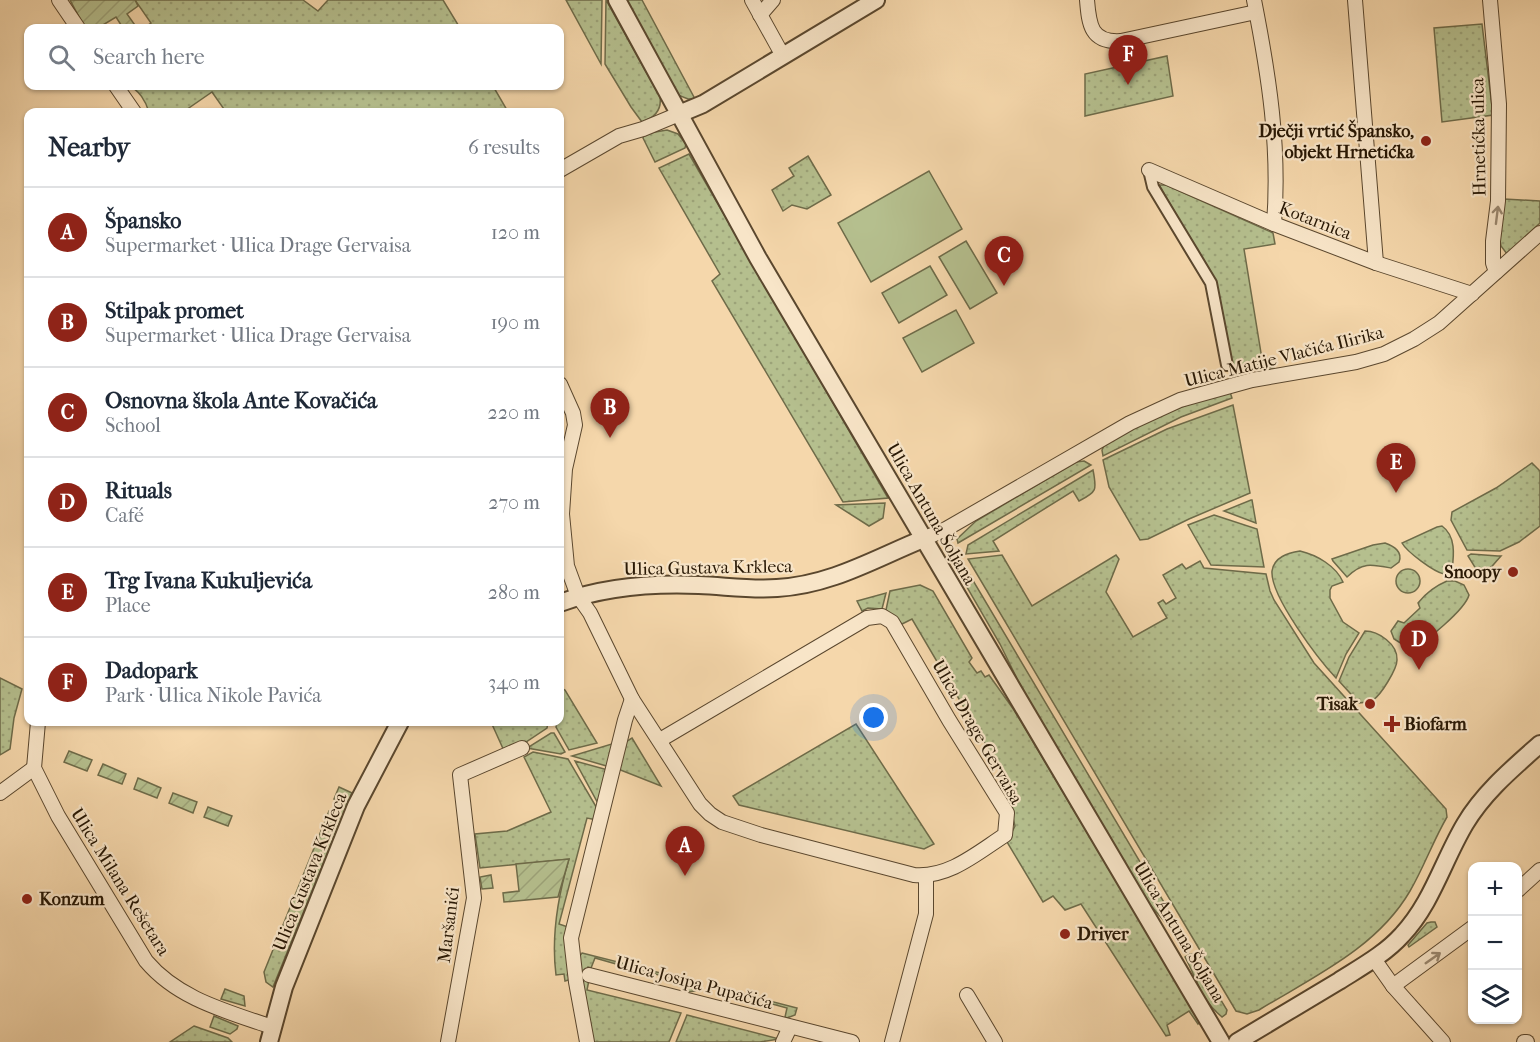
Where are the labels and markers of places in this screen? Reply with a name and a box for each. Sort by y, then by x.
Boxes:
pin: F [1108,36,1148,85]
place label: Dječji vrtić Špansko, objekt Hrnetićka [1259,119,1415,163]
marker: Dječji vrtić Špansko, objekt Hrnetićka [1419,134,1433,148]
pin: C [984,236,1024,286]
pin: B [590,388,630,438]
pin: E [1376,444,1416,493]
place label: Snoopy [1444,562,1502,583]
marker: Snoopy [1506,565,1520,579]
pin: D [1400,620,1438,670]
place label: Tisak [1316,694,1359,715]
marker: Tisak [1363,697,1377,711]
place label: Biofarm [1404,714,1468,735]
marker: Biofarm [1385,717,1399,731]
pin: A [666,826,704,876]
place label: Konzum [39,889,105,910]
marker: Konzum [20,892,34,906]
place label: Driver [1077,924,1129,945]
marker: Driver [1058,927,1072,941]

